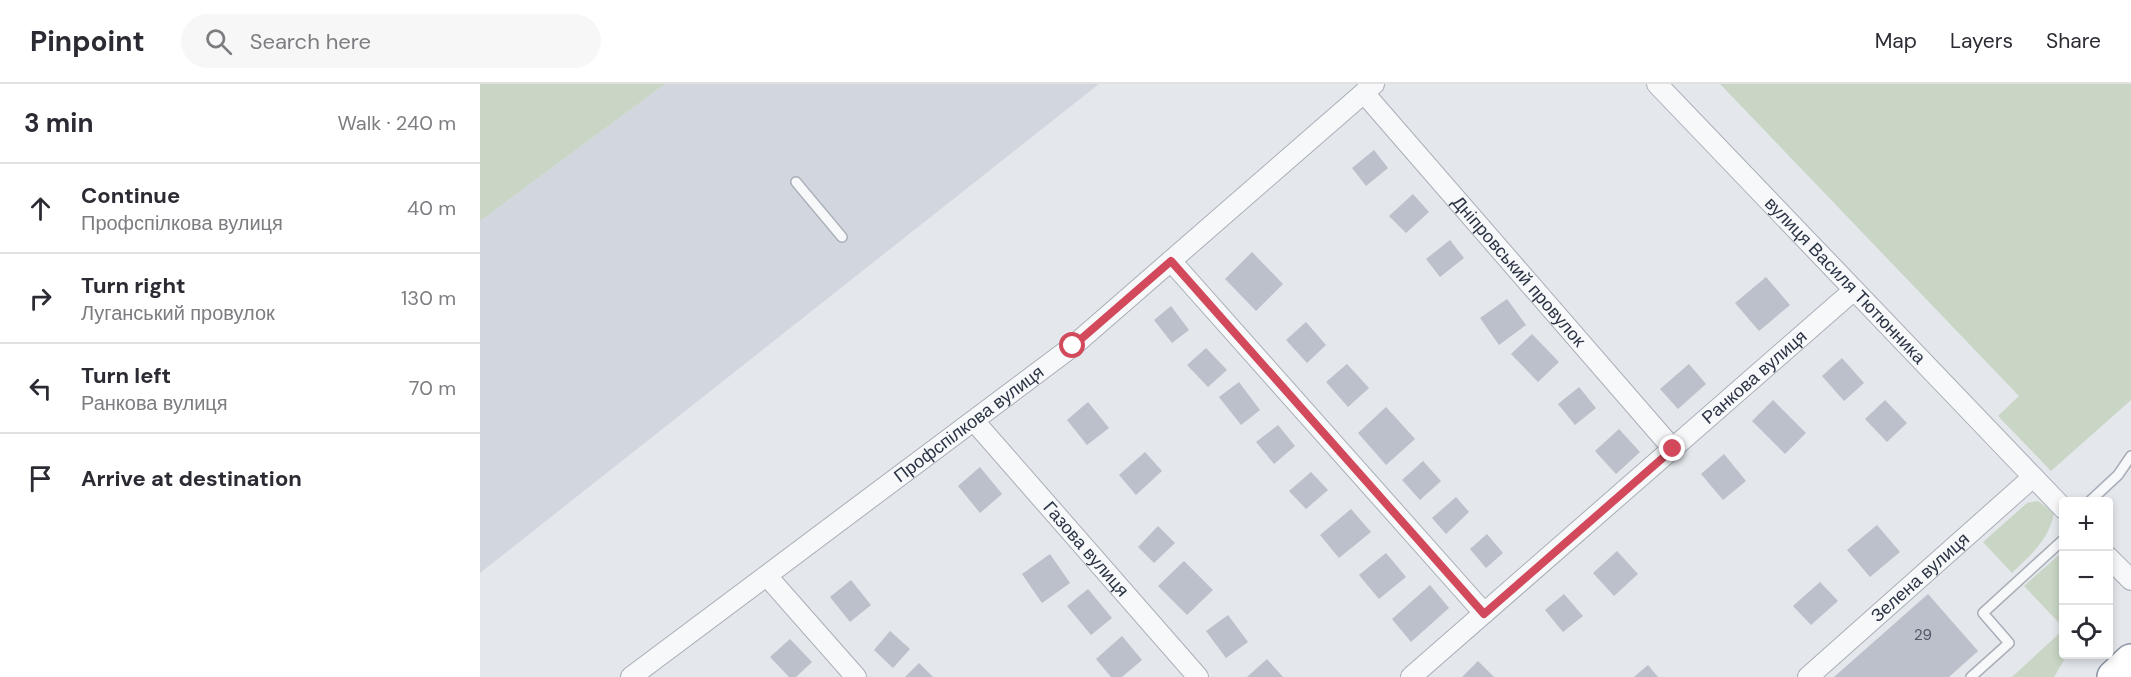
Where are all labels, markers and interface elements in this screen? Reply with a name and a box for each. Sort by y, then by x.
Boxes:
search box [181,14,601,68]
text: Pinpoint [30,23,145,60]
icon: search [202,25,235,58]
text: Search here [250,27,371,56]
text: Map [1875,27,1917,55]
text: Layers [1950,27,2013,55]
text: Share [2046,27,2101,55]
text: 3 min [24,106,93,140]
text: Walk · 240 m [337,110,456,136]
text: Continue [81,181,180,210]
street label: Дніпровський провулок [1446,191,1591,352]
icon: ahead [24,192,57,225]
street label: вулиця Василя Тютюнника [1759,192,1931,370]
text: 40 m [407,195,456,221]
text: Профспілкова вулиця [81,210,283,236]
text: Turn right [81,271,186,300]
icon: right [24,282,57,315]
text: 130 m [401,285,456,311]
text: Луганський провулок [81,300,275,326]
street label: Ранкова вулиця [1697,325,1812,429]
route start [1059,332,1085,358]
street label: Профспілкова вулиця [889,360,1049,488]
text: Turn left [81,361,171,390]
icon: left [24,372,57,405]
text: 70 m [409,375,456,401]
text: Ранкова вулиця [81,390,228,416]
route end [1659,435,1685,461]
icon: arrive [24,462,57,495]
text: Arrive at destination [81,464,302,493]
street label: Газова вулиця [1038,496,1134,602]
map controls [2059,497,2113,659]
button: + [2059,497,2113,551]
street label: Зелена вулиця [1866,527,1974,628]
button: − [2059,551,2113,605]
button: locate [2059,605,2113,659]
house number: 29 [1914,625,1932,645]

